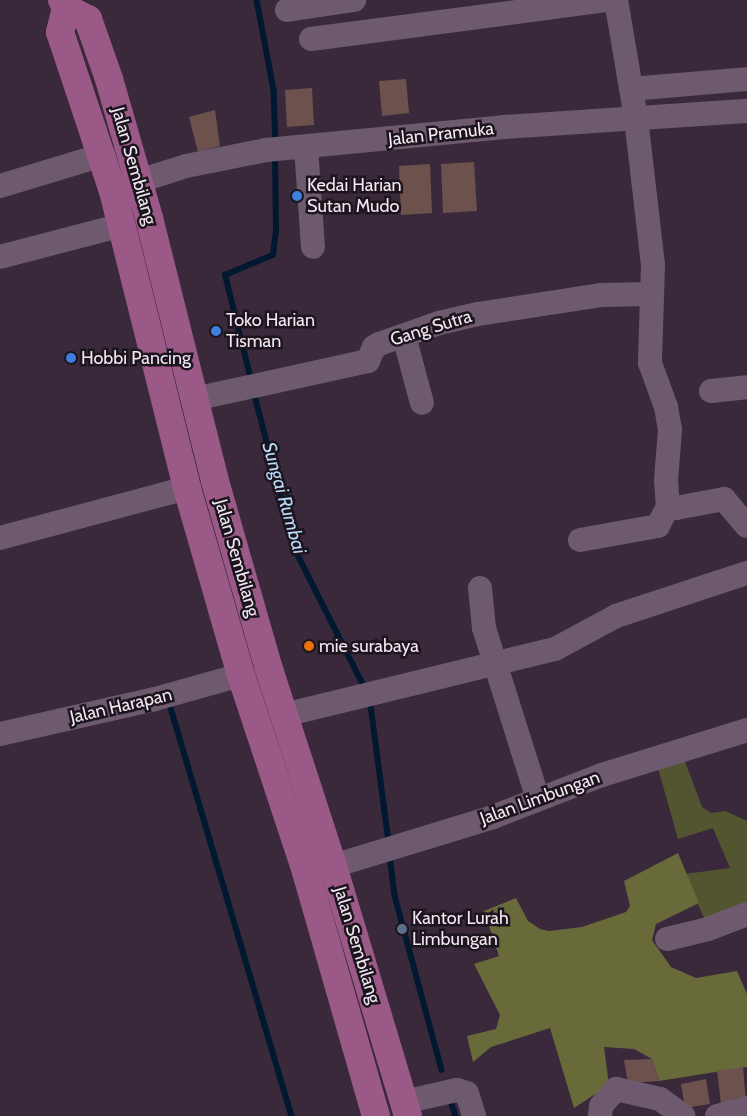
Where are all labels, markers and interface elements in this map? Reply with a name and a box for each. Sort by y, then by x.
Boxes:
street label: Jalan Sembilang [107,105,161,227]
street label: Jalan Pramuka [387,118,495,150]
place label: Kedai Harian Sutan Mudo [307,175,402,218]
marker: Kedai Harian Sutan Mudo [291,190,303,202]
street label: Gang Sutra [388,305,474,351]
place label: Toko Harian Tisman [226,310,315,352]
marker: Toko Harian Tisman [210,325,222,337]
place label: Hobbi Pancing [81,347,191,369]
marker: Hobbi Pancing [65,352,77,364]
water label: Sungai Rumbai [257,439,311,557]
street label: Jalan Sembilang [210,497,264,619]
place label: mie surabaya [319,635,419,657]
marker: mie surabaya [303,640,315,652]
street label: Jalan Harapan [68,684,174,728]
street label: Jalan Limbungan [477,766,603,830]
street label: Jalan Sembilang [329,884,385,1006]
place label: Kantor Lurah Limbungan [412,908,509,951]
marker: Kantor Lurah Limbungan [396,923,408,935]

